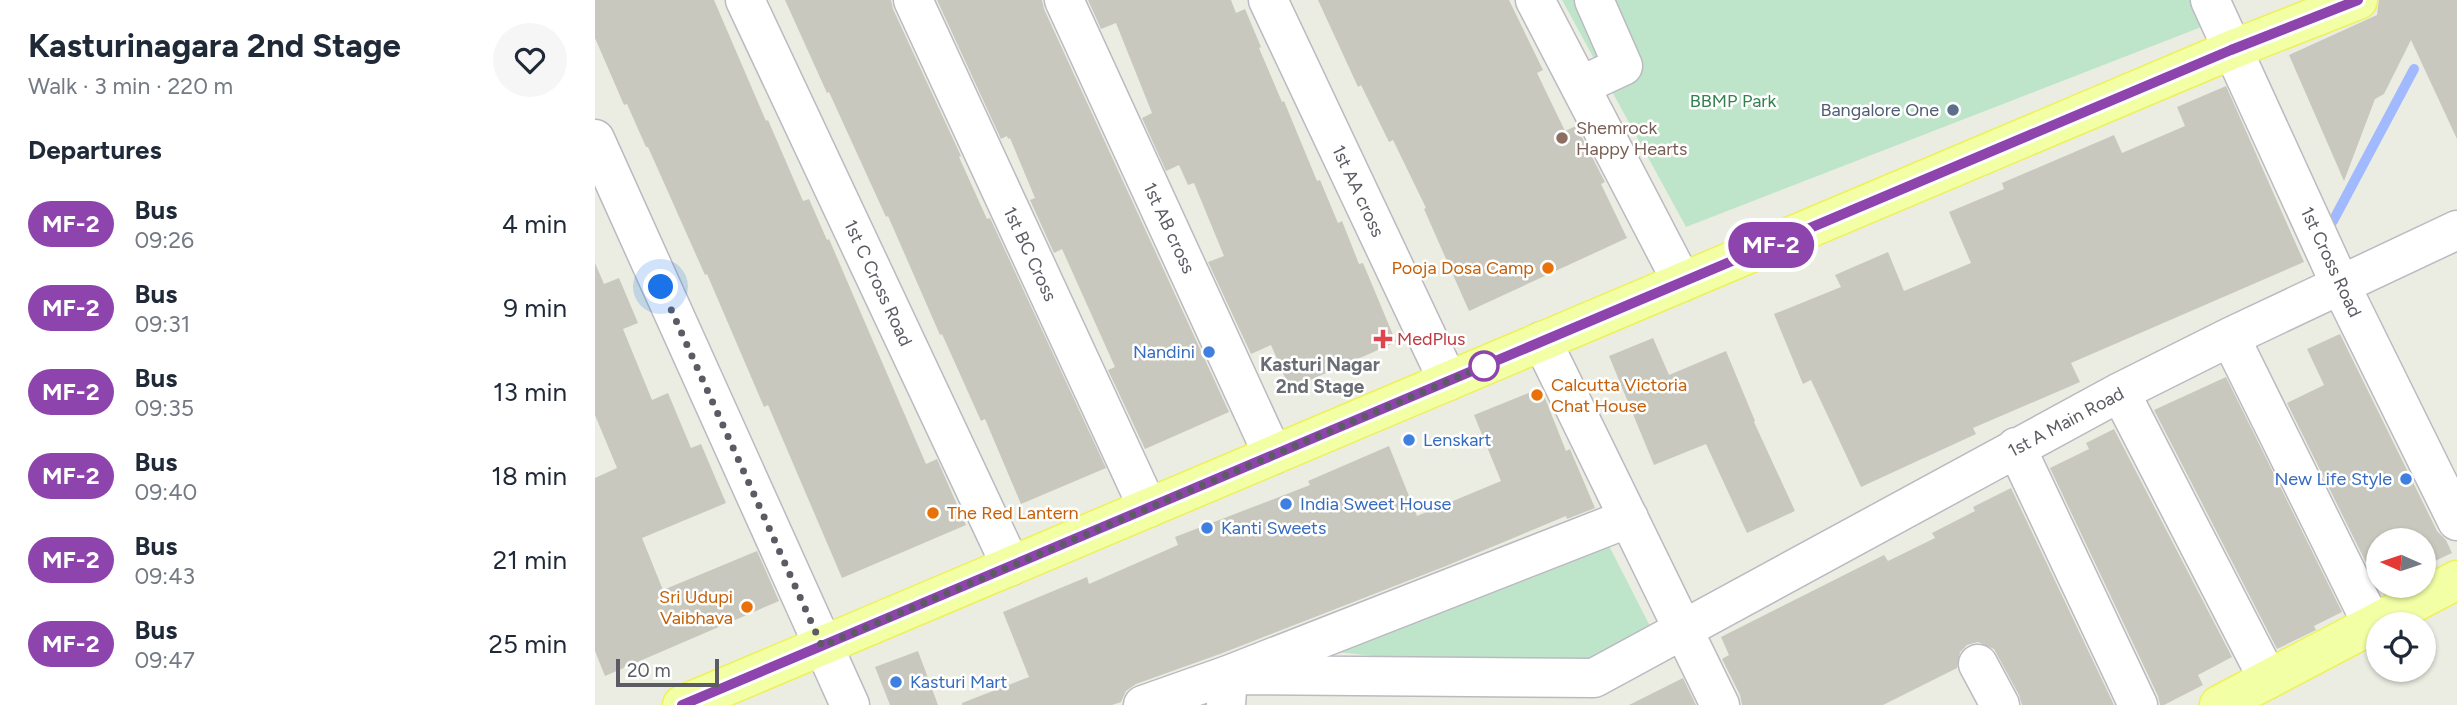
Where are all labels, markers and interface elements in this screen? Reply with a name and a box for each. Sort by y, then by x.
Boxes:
button: heart [493,23,567,97]
text: Kasturinagara 2nd Stage [28,26,401,65]
text: Walk · 3 min · 220 m [28,72,233,100]
park label: BBMP Park [1690,90,1776,112]
place label: Bangalore One [1820,99,1939,121]
marker: Bangalore One [1945,102,1961,118]
place label: Shemrock Happy Hearts [1576,117,1687,160]
marker: Shemrock Happy Hearts [1554,130,1570,146]
text: Departures [28,134,162,166]
street label: 1st AA cross [1327,142,1389,240]
street label: 1st AB cross [1138,179,1200,277]
text: Bus [135,194,177,226]
street label: 1st BC Cross [999,203,1061,305]
street label: 1st Cross Road [2296,203,2366,321]
text: 4 min [502,208,567,240]
text: MF-2 [42,209,100,238]
street label: 1st C Cross Road [839,216,917,350]
line badge: MF-2 [1722,222,1820,268]
text: 09:26 [135,226,194,254]
text: MF-2 [1742,230,1800,259]
place label: Pooja Dosa Camp [1391,257,1534,279]
marker: Pooja Dosa Camp [1540,260,1556,276]
your location [643,269,678,304]
text: Bus [135,278,177,310]
text: 9 min [503,292,567,324]
text: MF-2 [42,293,100,322]
text: 09:31 [135,310,190,338]
place label: MedPlus [1397,328,1465,350]
marker: MedPlus [1375,331,1391,347]
place label: Nandini [1133,341,1195,363]
marker: Nandini [1201,344,1217,360]
unlabelled marker [1469,351,1499,381]
district label: Kasturi Nagar 2nd Stage [1260,353,1380,398]
text: Bus [135,362,177,394]
place label: Calcutta Victoria Chat House [1551,374,1687,417]
text: 13 min [493,376,567,408]
text: MF-2 [42,377,100,406]
street label: 1st A Main Road [2004,382,2128,462]
marker: Calcutta Victoria Chat House [1529,387,1545,403]
text: 09:35 [135,394,194,422]
place label: Lenskart [1423,429,1491,451]
marker: Lenskart [1401,432,1417,448]
text: Bus [135,446,177,478]
text: 18 min [491,460,567,492]
text: MF-2 [42,461,100,490]
place label: New Life Style [2274,468,2392,490]
marker: New Life Style [2398,471,2414,487]
text: 09:40 [135,478,197,506]
place label: India Sweet House [1300,493,1452,515]
marker: India Sweet House [1278,496,1294,512]
place label: The Red Lantern [947,502,1079,524]
marker: The Red Lantern [925,505,941,521]
place label: Kanti Sweets [1221,517,1326,539]
marker: Kanti Sweets [1199,520,1215,536]
north arrow [2366,528,2436,598]
map controls [2366,528,2436,682]
text: Bus [135,530,177,562]
text: 21 min [493,544,567,576]
text: MF-2 [42,545,100,574]
text: 09:43 [135,562,195,590]
place label: Sri Udupi Vaibhava [659,586,733,629]
marker: Sri Udupi Vaibhava [739,599,755,615]
button: locate [2366,612,2436,682]
text: Bus [135,614,177,646]
text: 25 min [488,628,567,660]
text: MF-2 [42,629,100,658]
text: 09:47 [135,646,195,674]
scale bar [616,656,719,688]
text: 20 m [627,659,671,682]
place label: Kasturi Mart [910,671,1007,693]
marker: Kasturi Mart [888,674,904,690]

